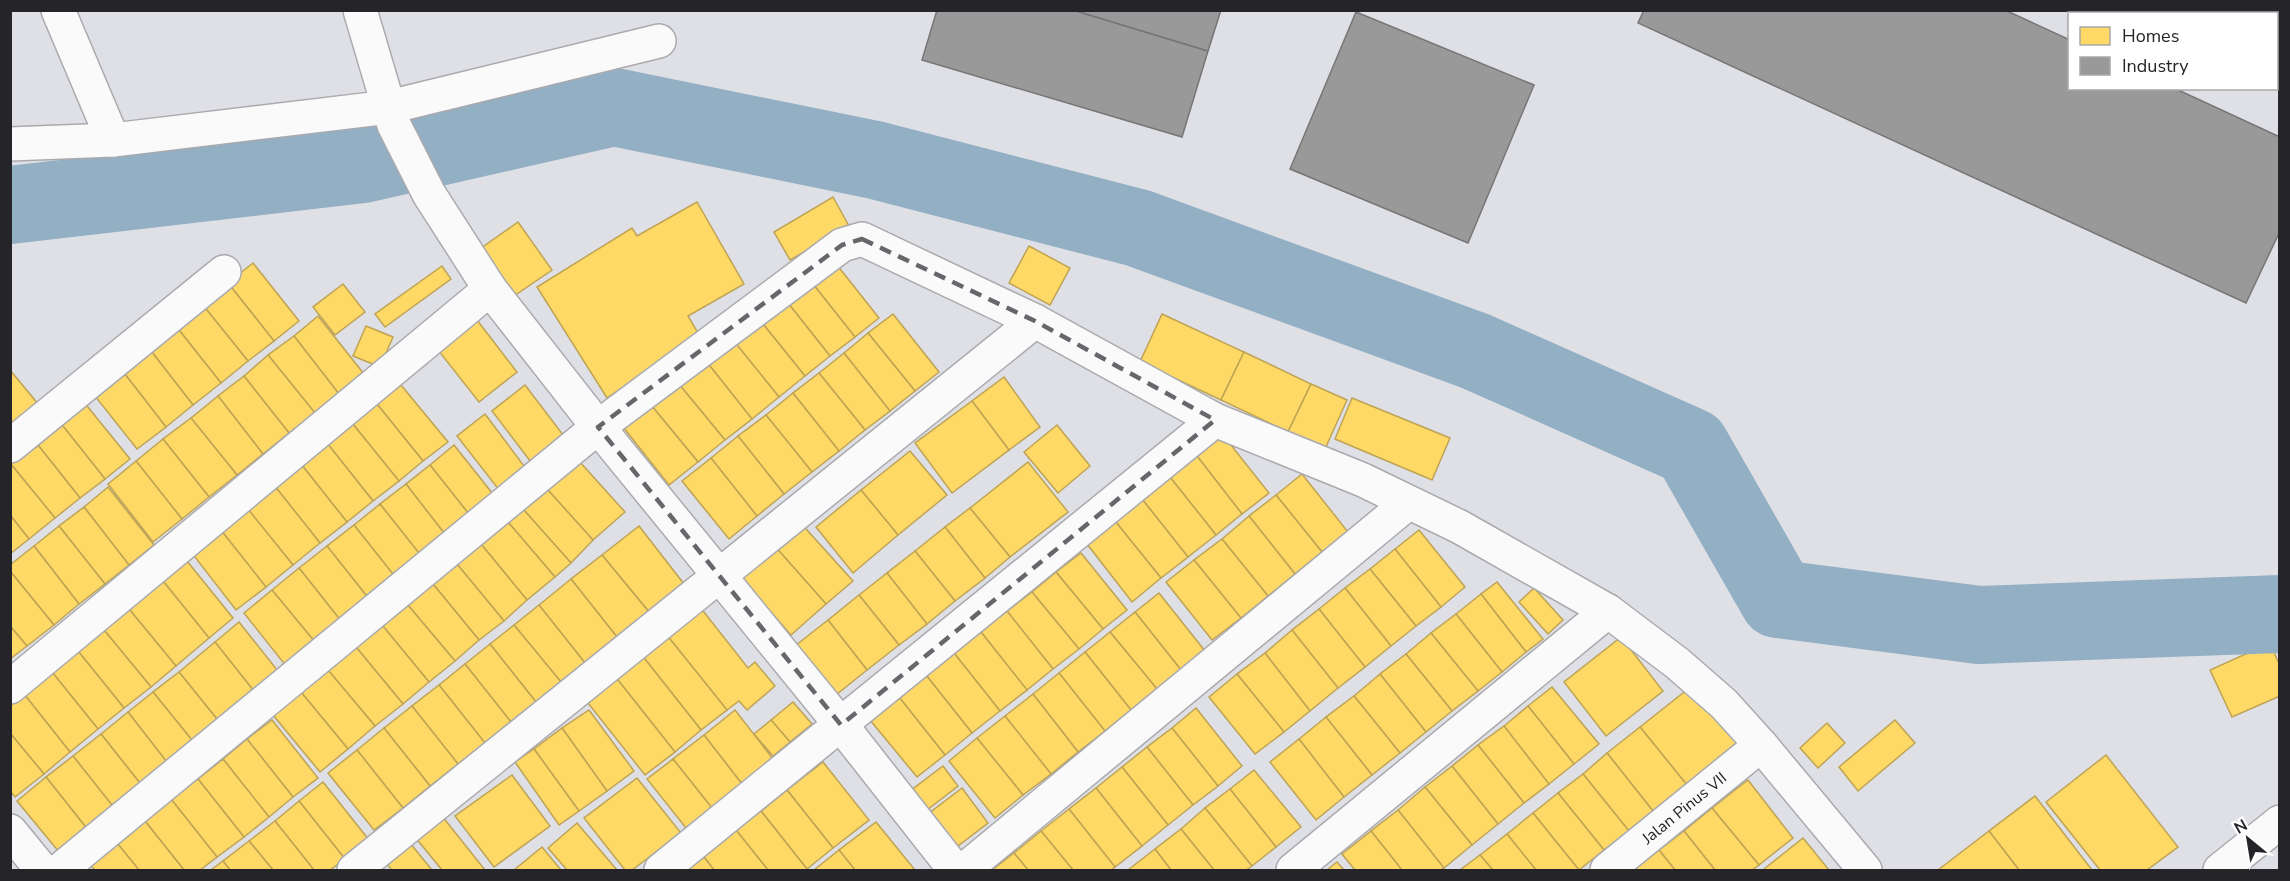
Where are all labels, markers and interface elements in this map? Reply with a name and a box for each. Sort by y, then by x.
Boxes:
legend [2068,12,2278,90]
text: Homes [2122,24,2179,48]
text: Industry [2122,54,2189,78]
street label: Jalan Pinus VII [1637,767,1731,850]
north arrow [2218,809,2278,869]
text: N [2230,814,2252,839]

